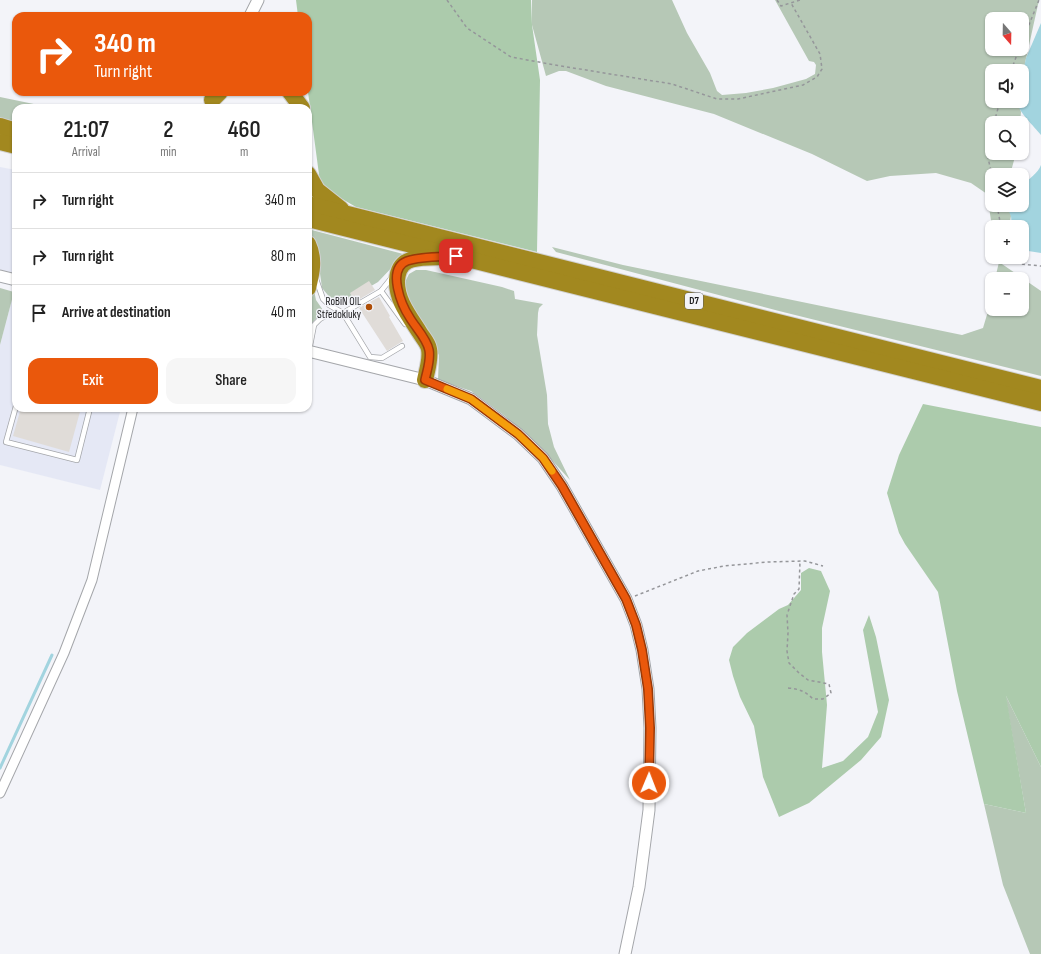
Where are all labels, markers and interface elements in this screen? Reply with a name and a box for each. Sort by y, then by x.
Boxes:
north arrow [985,12,1029,56]
map controls [985,12,1029,316]
text: 340 m [94,27,156,60]
icon: right [28,28,80,80]
text: Turn right [94,61,152,82]
button: sound [985,64,1029,108]
text: 21:07 [63,115,109,144]
text: 2 [163,115,173,144]
text: 460 [228,115,261,144]
button: search [985,116,1029,160]
text: Arrival [72,144,100,160]
text: min [160,144,177,160]
text: m [240,144,248,160]
button: layers [985,168,1029,212]
icon: right [28,190,50,212]
text: Turn right [62,191,114,210]
text: 340 m [265,191,296,210]
button: + [985,220,1029,264]
pin [439,239,473,273]
icon: arrive [445,245,467,267]
icon: right [28,246,50,268]
text: Turn right [62,247,114,266]
text: 80 m [271,247,296,266]
button: − [985,272,1029,316]
road number: D7 [685,293,703,309]
place label: RoBiN OIL Středokluky [317,295,362,321]
icon: arrive [28,302,50,324]
marker: RoBiN OIL Středokluky [364,302,374,312]
text: Arrive at destination [62,303,171,322]
text: 40 m [271,303,296,322]
button: Exit [28,358,158,404]
button: Share [166,358,296,404]
position arrow [628,762,670,804]

